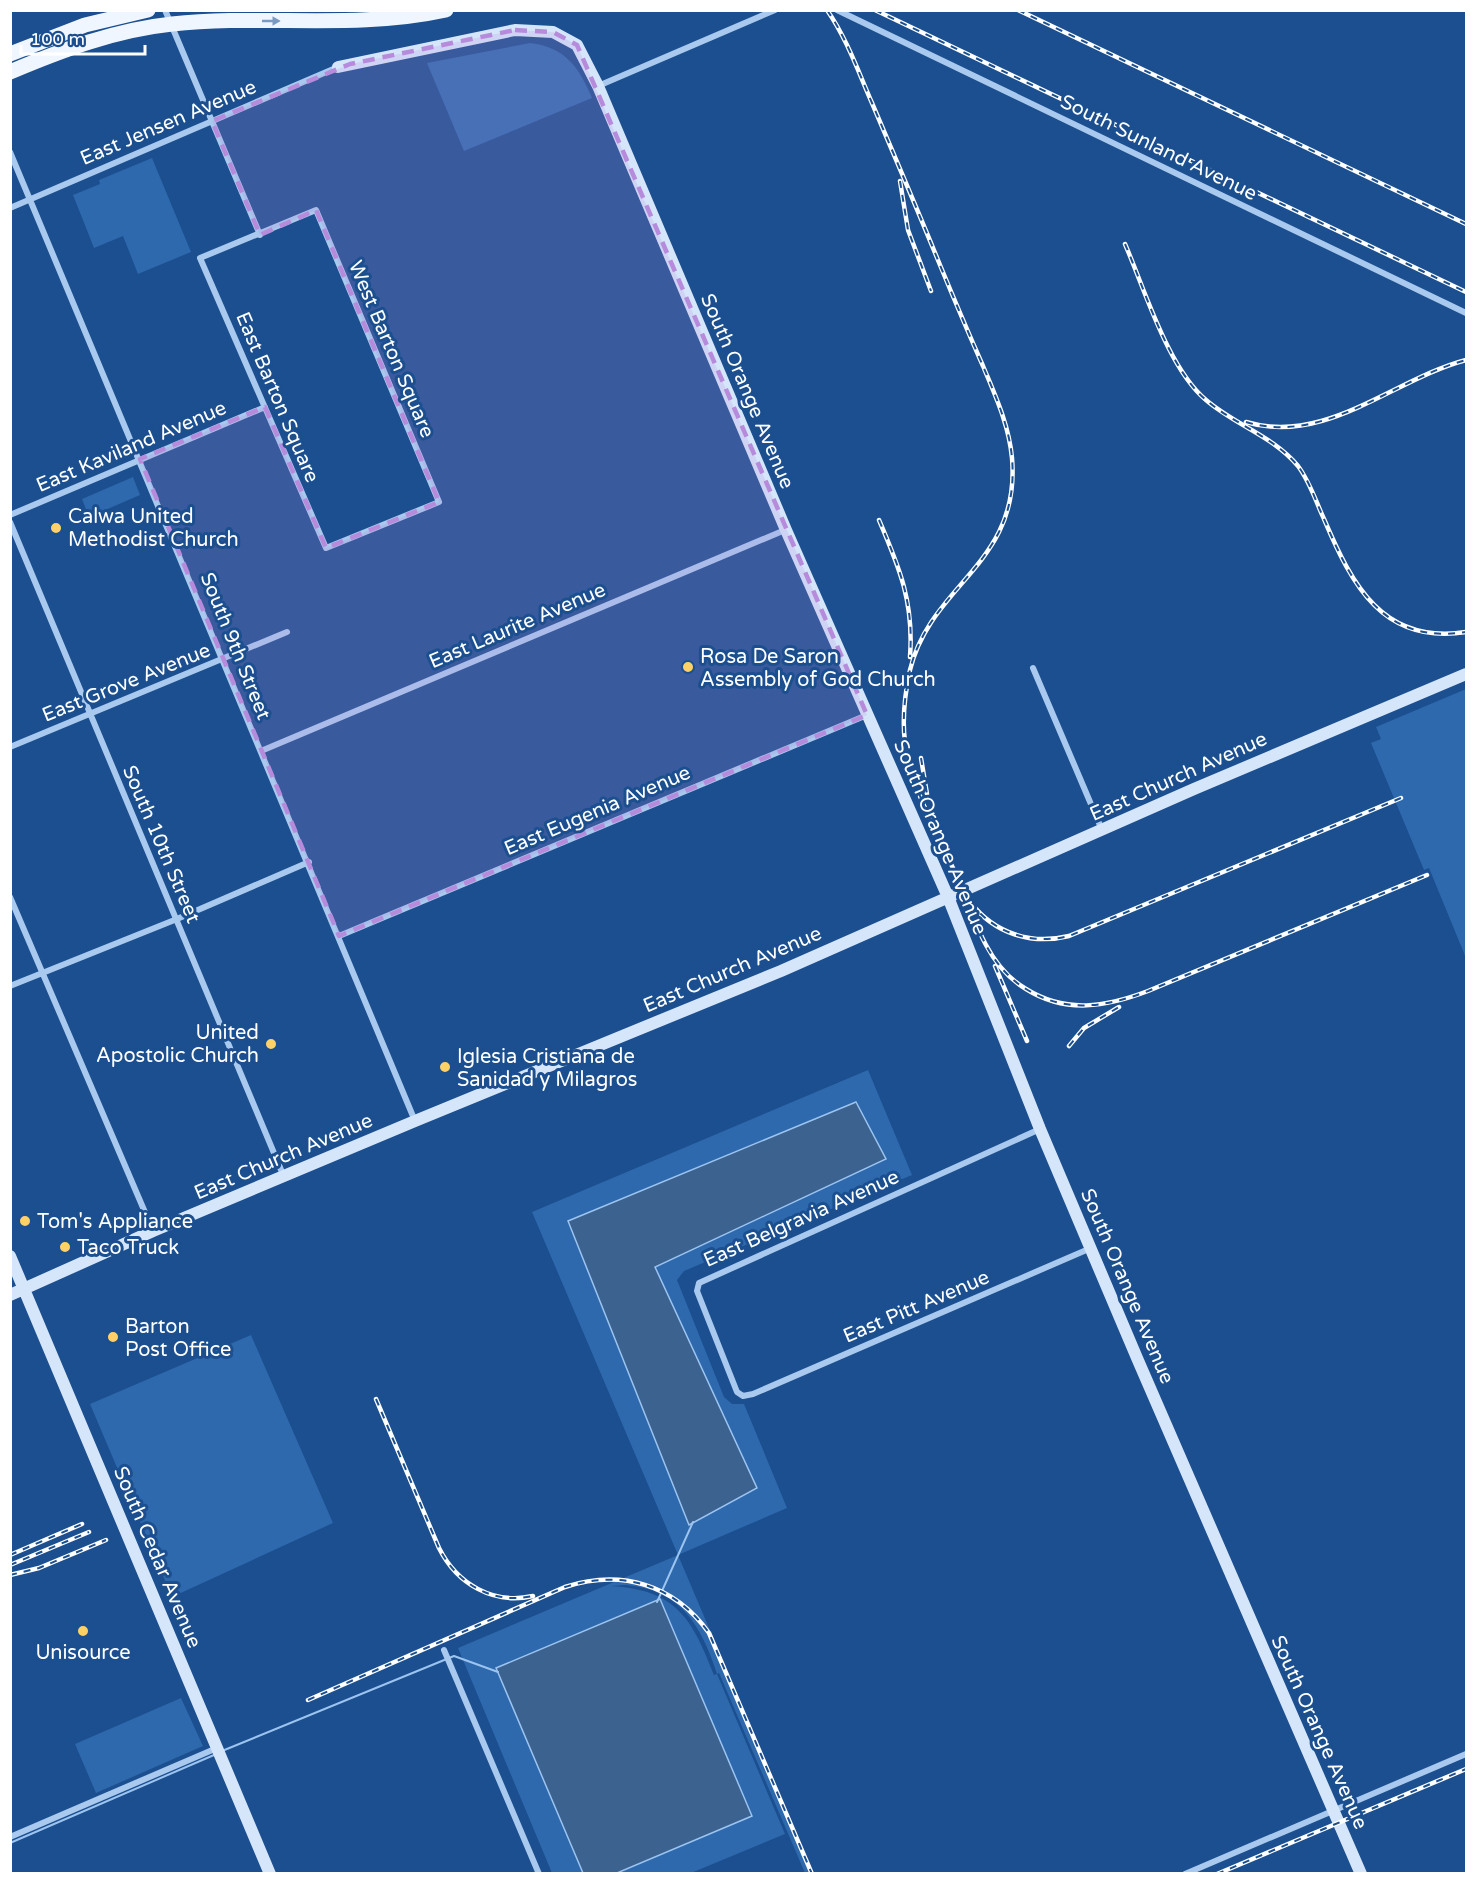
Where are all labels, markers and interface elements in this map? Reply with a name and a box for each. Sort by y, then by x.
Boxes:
one-way arrow [262,16,281,26]
scale bar [21,18,146,56]
text: 100 m [30,28,85,50]
street label: East Jensen Avenue [77,75,260,171]
street label: South Sunland Avenue [1056,90,1261,206]
street label: West Barton Square [343,257,439,441]
street label: South Orange Avenue [695,290,799,493]
street label: East Barton Square [230,308,324,486]
street label: East Kaviland Avenue [33,396,230,498]
place label: Calwa United Methodist Church [68,505,239,552]
marker: Calwa United Methodist Church [49,521,63,535]
street label: South 9th Street [195,569,276,724]
street label: East Laurite Avenue [426,578,609,674]
street label: East Grove Avenue [39,638,214,728]
place label: Rosa De Saron Assembly of God Church [700,645,936,692]
marker: Rosa De Saron Assembly of God Church [681,660,695,674]
street label: East Church Avenue [1086,727,1271,827]
street label: South Orange Avenue [888,736,992,939]
street label: East Eugenia Avenue [501,761,694,861]
street label: South 10th Street [117,762,205,927]
street label: East Church Avenue [640,921,825,1018]
place label: United Apostolic Church [96,1021,259,1068]
marker: United Apostolic Church [264,1037,278,1051]
place label: Iglesia Cristiana de Sanidad y Milagros [457,1045,637,1092]
marker: Iglesia Cristiana de Sanidad y Milagros [438,1060,452,1074]
street label: East Church Avenue [191,1108,376,1205]
street label: East Belgravia Avenue [700,1165,903,1273]
street label: South Orange Avenue [1075,1185,1179,1388]
place label: Tom's Appliance [37,1210,193,1234]
marker: Tom's Appliance [18,1214,32,1228]
place label: Taco Truck [77,1236,179,1260]
marker: Taco Truck [58,1240,72,1254]
street label: East Pitt Avenue [840,1265,993,1349]
place label: Barton Post Office [125,1315,231,1362]
marker: Barton Post Office [106,1330,120,1344]
street label: South Cedar Avenue [108,1463,206,1652]
marker: Unisource [76,1624,90,1638]
street label: South Orange Avenue [1266,1632,1373,1833]
place label: Unisource [35,1641,131,1665]

